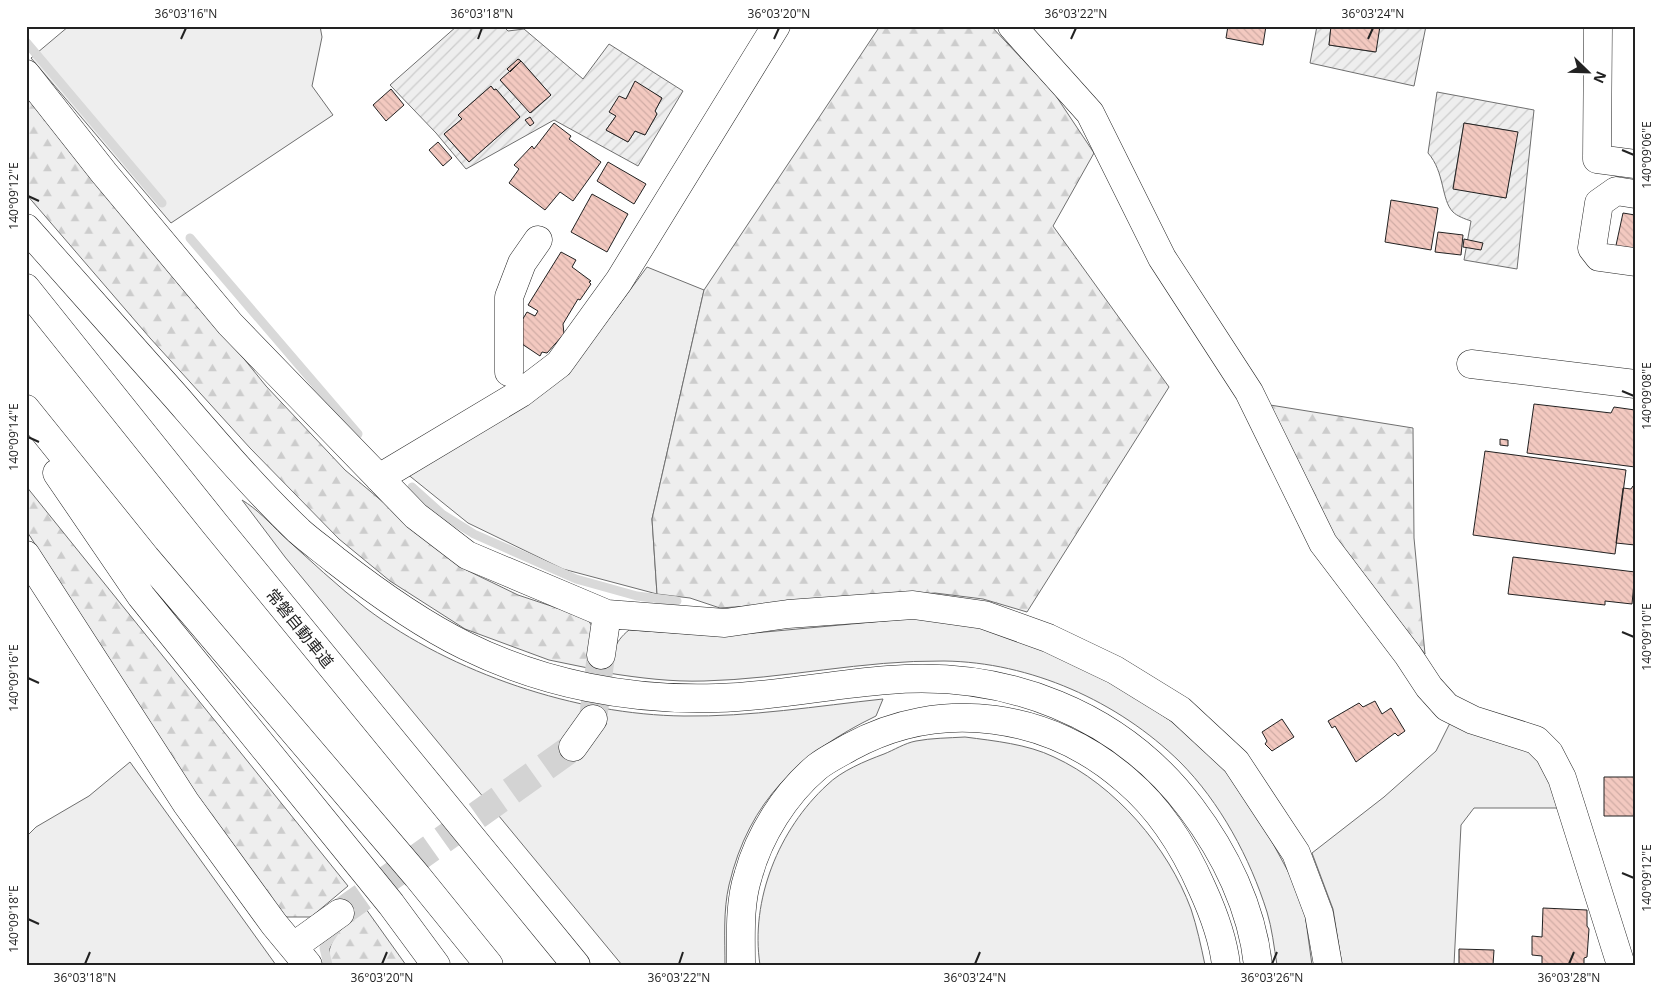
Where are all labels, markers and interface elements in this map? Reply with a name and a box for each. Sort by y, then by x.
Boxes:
text: 36°03'16"N [155,5,217,22]
text: 36°03'18"N [451,5,513,22]
text: 36°03'20"N [748,5,810,22]
text: 36°03'22"N [1045,5,1107,22]
text: 36°03'24"N [1342,5,1404,22]
north arrow [1564,48,1614,98]
text: N [1589,68,1611,86]
text: 140°09'06"E [1638,121,1655,189]
text: 140°09'12"E [5,162,22,230]
text: 140°09'08"E [1638,362,1655,430]
text: 140°09'14"E [5,403,22,471]
street label: 常磐自動車道 [261,584,339,672]
text: 140°09'10"E [1638,603,1655,671]
text: 140°09'16"E [5,644,22,712]
text: 140°09'12"E [1638,844,1655,912]
text: 140°09'18"E [5,885,22,953]
text: 36°03'18"N [54,969,116,986]
text: 36°03'20"N [351,969,413,986]
text: 36°03'22"N [648,969,710,986]
text: 36°03'24"N [944,969,1006,986]
text: 36°03'26"N [1241,969,1303,986]
text: 36°03'28"N [1538,969,1600,986]

